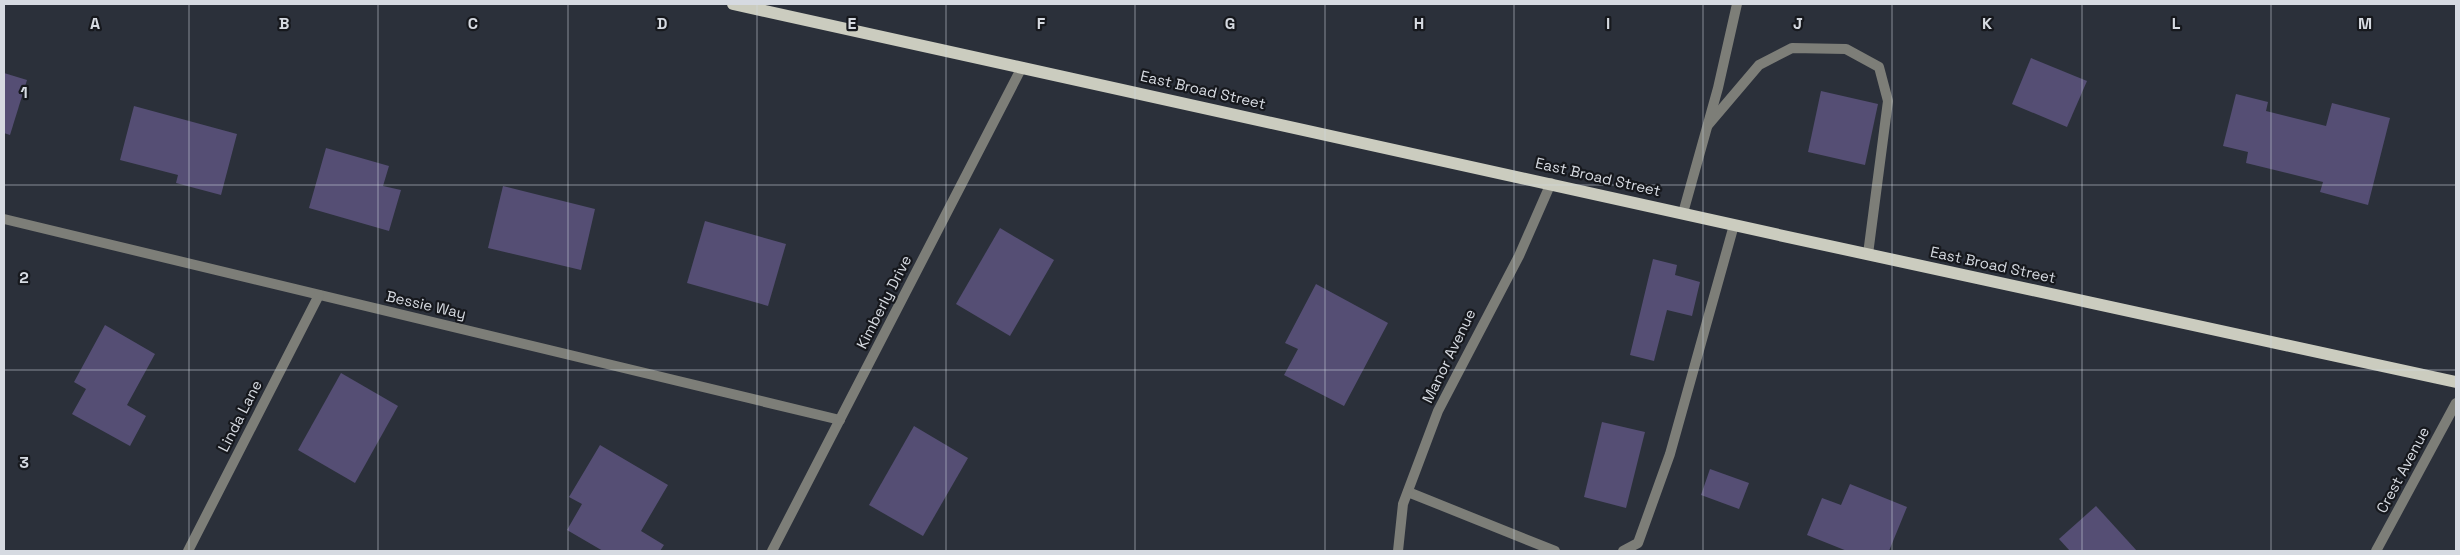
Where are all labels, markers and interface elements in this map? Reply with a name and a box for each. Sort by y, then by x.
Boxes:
text: A [90,13,100,34]
text: B [279,13,289,34]
text: C [468,13,478,34]
text: D [657,13,667,34]
text: E [848,13,857,34]
text: F [1037,13,1046,34]
text: G [1225,13,1235,34]
text: H [1414,13,1424,34]
text: I [1606,13,1610,34]
text: J [1793,13,1803,34]
text: K [1982,13,1992,34]
text: L [2172,13,2181,34]
text: M [2358,13,2372,34]
street label: East Broad Street [1139,66,1268,113]
text: 1 [20,82,28,103]
street label: East Broad Street [1534,153,1663,200]
street label: East Broad Street [1929,242,2058,287]
street label: Kimberly Drive [852,252,915,352]
text: 2 [19,267,29,288]
street label: Bessie Way [384,286,468,323]
street label: Manor Avenue [1418,306,1480,406]
street label: Linda Lane [213,377,266,455]
street label: Crest Avenue [2372,423,2433,516]
text: 3 [19,452,29,473]

